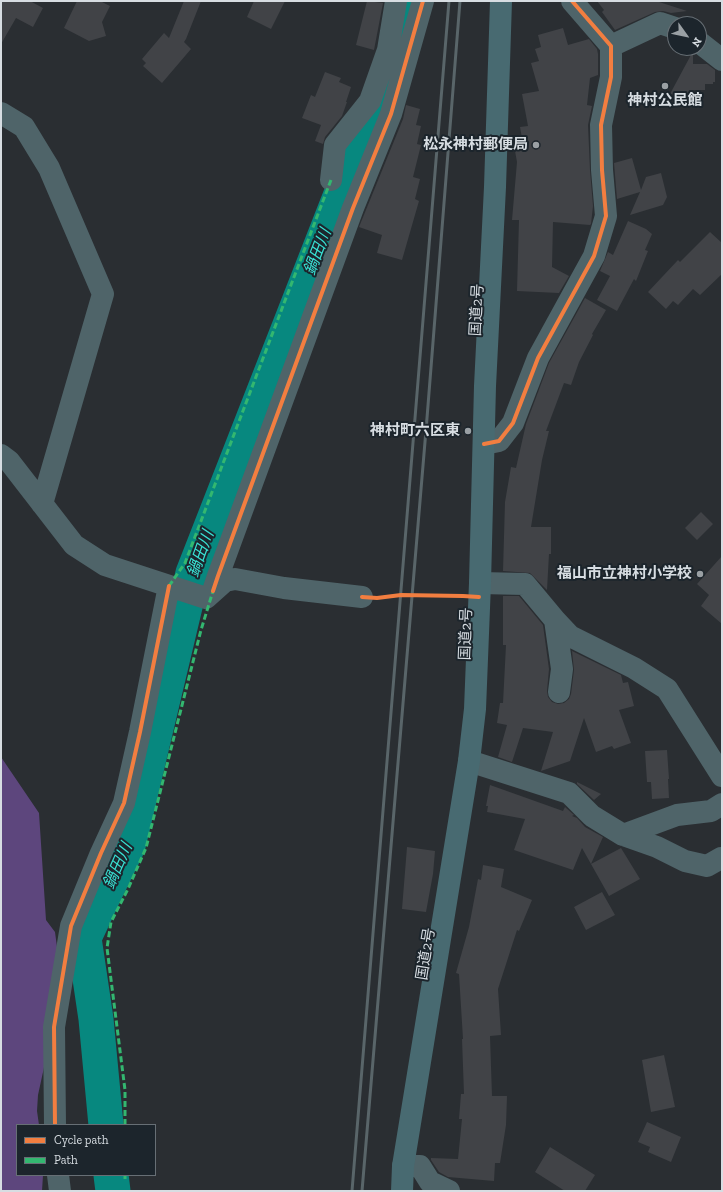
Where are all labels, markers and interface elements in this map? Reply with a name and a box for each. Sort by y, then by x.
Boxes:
north arrow [667,16,707,56]
text: N [689,35,704,49]
marker: 神村公民館 [660,81,670,91]
place label: 神村公民館 [628,92,702,110]
place label: 松永神村郵便局 [423,136,528,154]
marker: 松永神村郵便局 [531,140,541,150]
water label: 鍋田川 [300,226,336,278]
street label: 国道2号 [467,283,487,337]
place label: 神村町六区東 [370,422,460,440]
marker: 神村町六区東 [463,426,473,436]
water label: 鍋田川 [184,528,218,580]
place label: 福山市立神村小学校 [557,565,692,583]
marker: 福山市立神村小学校 [695,569,705,579]
street label: 国道2号 [456,607,476,661]
water label: 鍋田川 [99,840,137,892]
street label: 国道2号 [413,927,439,981]
legend [16,1124,156,1176]
text: Cycle path [54,1133,108,1147]
text: Path [54,1153,78,1167]

